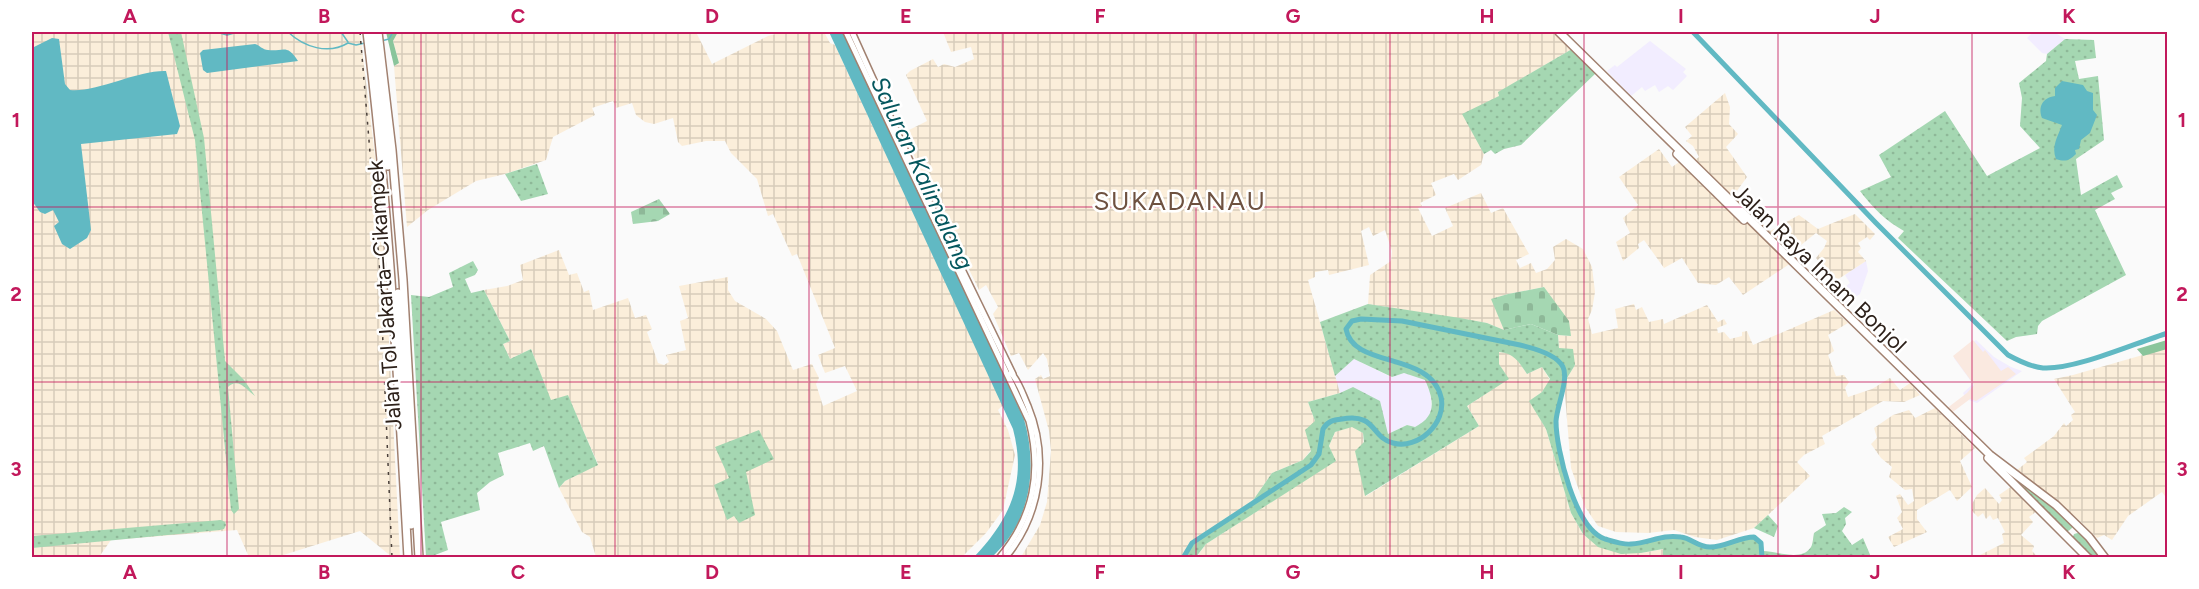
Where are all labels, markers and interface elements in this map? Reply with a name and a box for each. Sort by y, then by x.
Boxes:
text: A [123,4,138,28]
text: B [318,4,330,28]
text: C [511,4,525,28]
text: D [705,4,719,28]
text: E [900,4,912,28]
text: F [1094,4,1106,28]
text: G [1286,4,1301,28]
text: H [1480,4,1495,28]
text: I [1678,4,1684,28]
text: J [1869,4,1881,28]
text: K [2062,4,2076,28]
water label: Saluran Kalimalang [865,72,980,274]
text: 1 [12,108,20,132]
text: 1 [2178,108,2186,132]
street label: Jalan Tol Jakarta–Cikampek [362,159,407,431]
street label: Jalan Raya Imam Bonjol [1727,178,1912,358]
district label: SUKADANAU [1094,185,1266,217]
text: 2 [10,282,22,306]
text: 2 [2176,282,2188,306]
text: 3 [10,457,22,481]
text: 3 [2176,457,2188,481]
text: A [123,560,138,584]
text: B [318,560,330,584]
text: C [511,560,525,584]
text: D [705,560,719,584]
text: E [900,560,912,584]
text: F [1094,560,1106,584]
text: G [1286,560,1301,584]
text: H [1480,560,1495,584]
text: I [1678,560,1684,584]
text: J [1869,560,1881,584]
text: K [2062,560,2076,584]

